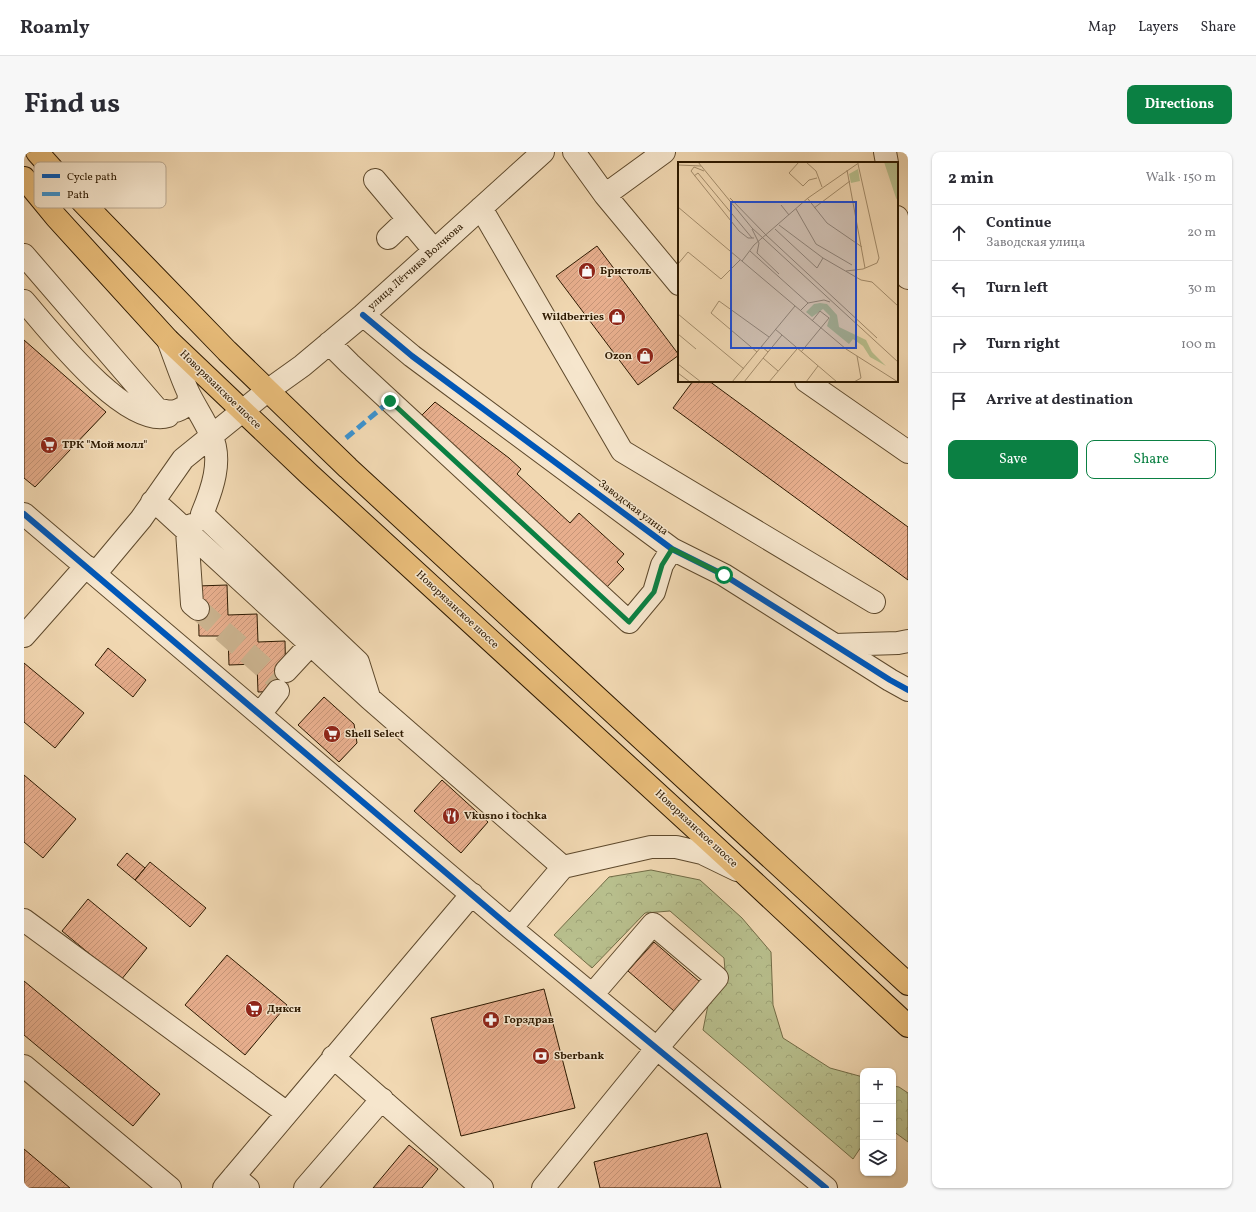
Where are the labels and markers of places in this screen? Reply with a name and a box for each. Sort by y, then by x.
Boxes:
shop icon: Бристоль [577,261,597,281]
place label: Бристоль [600,264,652,279]
shop icon: Wildberries [607,307,627,327]
place label: Wildberries [542,310,604,325]
shop icon: Ozon [635,346,655,366]
place label: Ozon [605,349,632,364]
supermarket icon: ТРК "Мой молл" [39,435,59,455]
place label: ТРК "Мой молл" [62,438,148,453]
supermarket icon: Shell Select [322,724,342,744]
place label: Shell Select [345,727,404,742]
restaurant icon: Vkusno i tochka [441,806,461,826]
place label: Vkusno i tochka [464,809,547,824]
supermarket icon: Дикси [244,999,264,1019]
place label: Дикси [267,1002,301,1017]
pharmacy icon: Горздрав [481,1010,501,1030]
place label: Горздрав [504,1013,554,1028]
bank icon: Sberbank [531,1046,551,1066]
place label: Sberbank [554,1049,604,1064]

